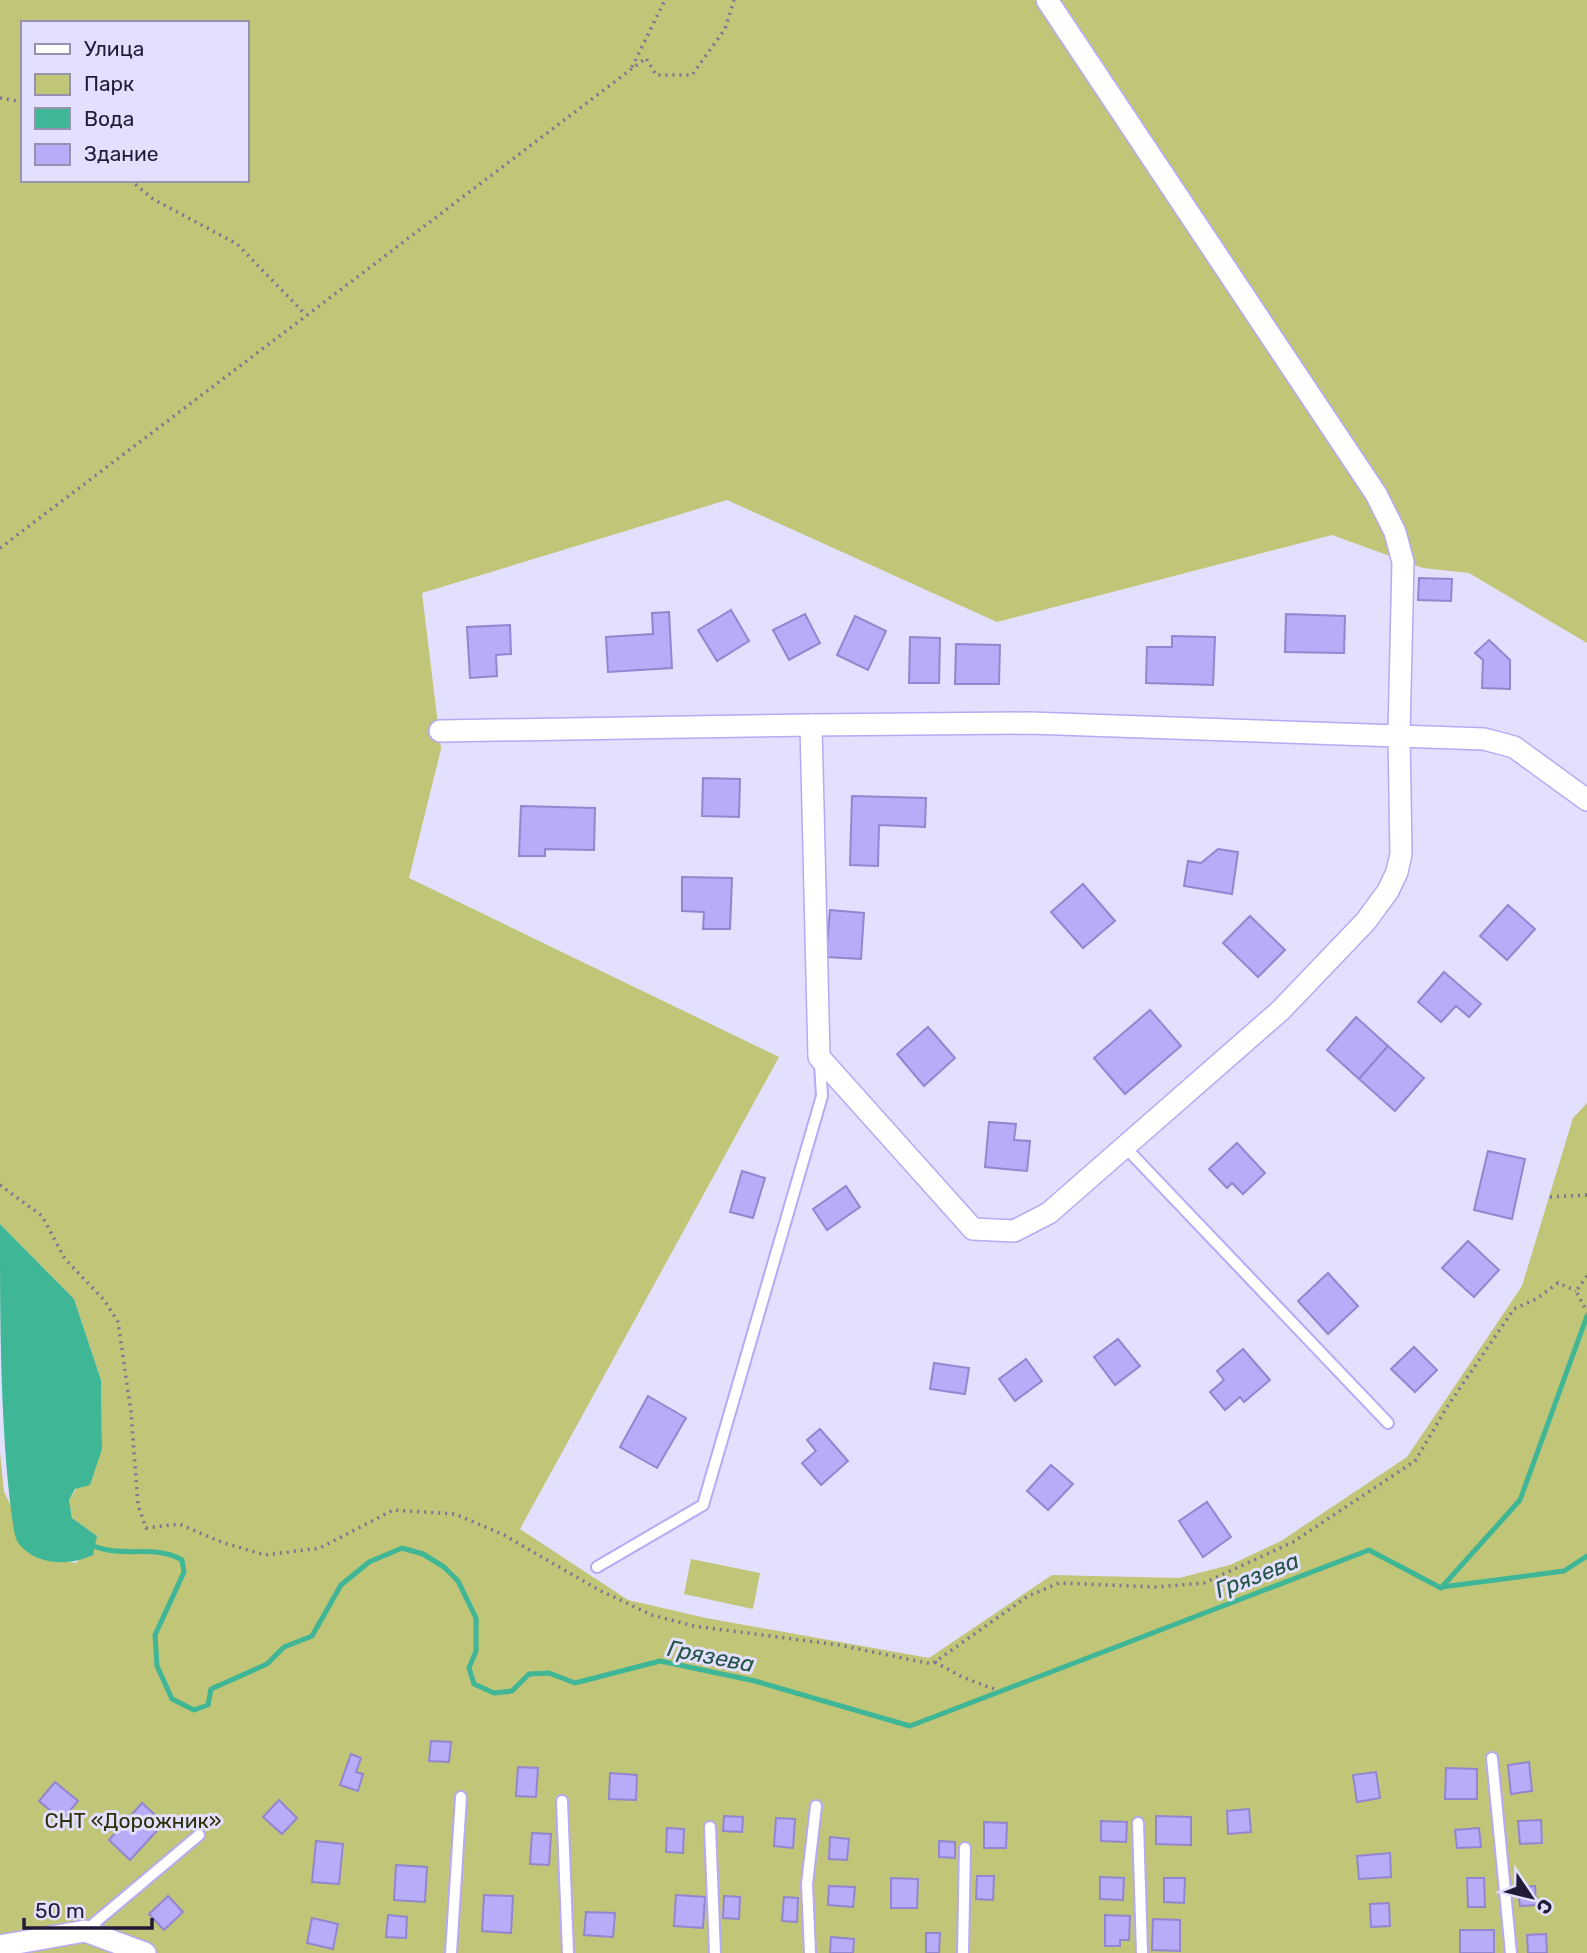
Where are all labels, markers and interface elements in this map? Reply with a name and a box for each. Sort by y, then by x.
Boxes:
legend [21,21,248,182]
text: Улица [84,36,144,61]
text: Парк [84,71,134,96]
text: Вода [84,106,134,131]
text: Здание [84,141,159,166]
water label: Грязева [1211,1546,1303,1604]
water label: Грязева [665,1634,757,1678]
park label: СНТ «Дорожник» [45,1808,221,1833]
north arrow [1496,1862,1566,1932]
scale bar [24,1886,152,1930]
text: С [1531,1894,1558,1919]
text: 50 m [35,1898,85,1923]

